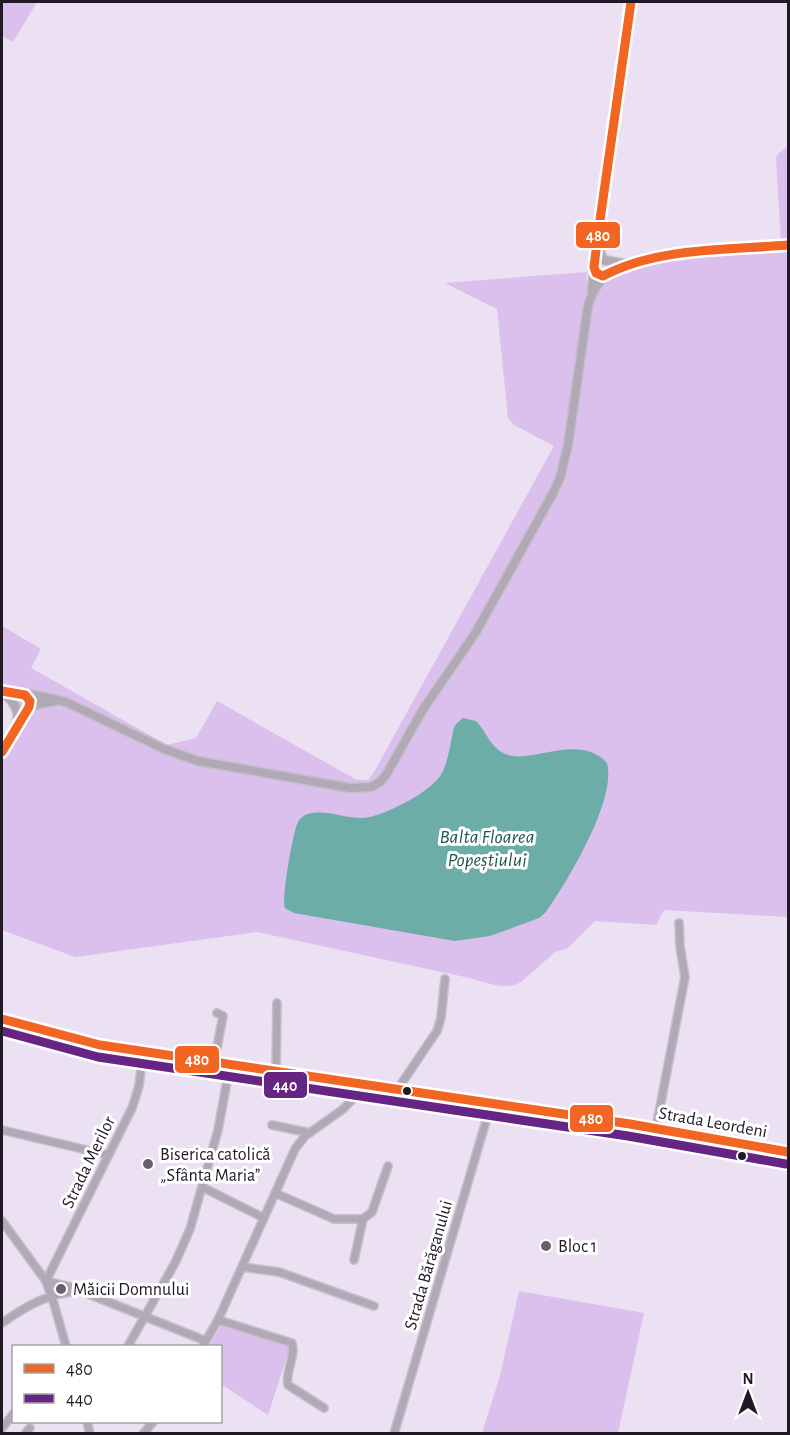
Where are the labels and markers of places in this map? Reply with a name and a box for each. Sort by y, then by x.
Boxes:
unlabelled marker [401,1085,413,1097]
place label: Biserica catolică „Sfânta Maria” [160,1146,270,1185]
unlabelled marker [736,1150,748,1162]
marker: Biserica catolică „Sfânta Maria” [141,1157,155,1171]
place label: Bloc 1 [558,1238,597,1256]
marker: Bloc 1 [539,1239,553,1253]
place label: Măicii Domnului [73,1281,189,1299]
marker: Măicii Domnului [54,1282,68,1296]

